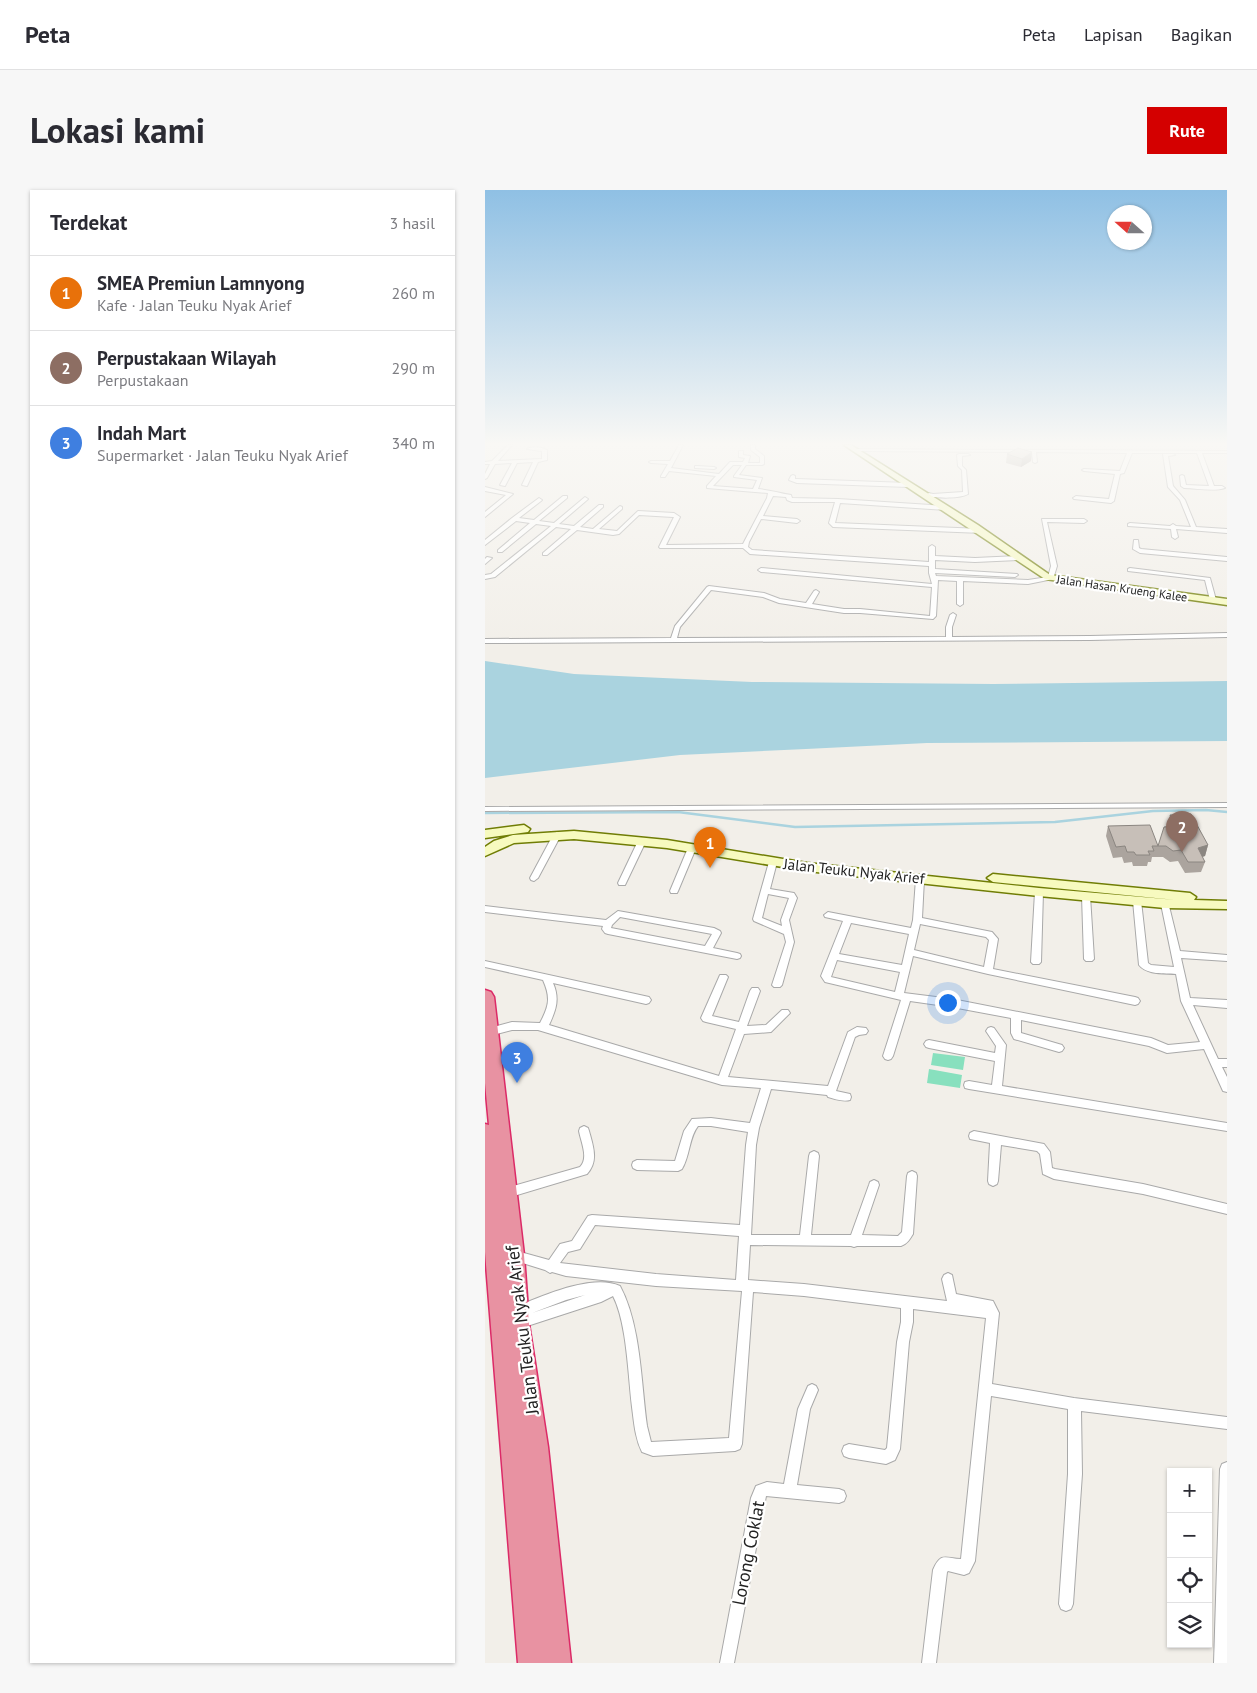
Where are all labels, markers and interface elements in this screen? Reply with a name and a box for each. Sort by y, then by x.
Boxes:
text: Peta [25,19,70,50]
text: Peta [1022,23,1056,46]
text: Lapisan [1084,23,1143,46]
text: Bagikan [1171,23,1232,46]
text: Lokasi kami [30,107,205,153]
button: Rute [1147,107,1227,154]
north arrow [1107,205,1152,250]
text: Terdekat [50,209,127,236]
text: 3 hasil [390,213,435,233]
text: SMEA Premiun Lamnyong [97,271,305,295]
text: 1 [61,283,71,303]
text: 260 m [392,283,435,303]
text: Kafe · Jalan Teuku Nyak Arief [97,295,291,315]
text: Perpustakaan Wilayah [97,346,276,370]
text: 2 [61,358,71,378]
text: 290 m [392,358,435,378]
text: Perpustakaan [97,370,189,390]
text: Indah Mart [97,421,186,445]
text: 3 [61,433,71,453]
text: 340 m [392,433,435,453]
text: Supermarket · Jalan Teuku Nyak Arief [97,445,348,465]
street label: Jalan Hasan Krueng Kalee [1055,571,1188,605]
pin: 2 [1166,811,1198,852]
pin: 1 [694,827,726,868]
street label: Jalan Teuku Nyak Arief [781,854,927,888]
your location [935,990,961,1016]
pin: 3 [501,1042,533,1083]
street label: Jalan Teuku Nyak Arief [500,1243,544,1417]
map controls [1167,1468,1212,1648]
button: + [1167,1468,1212,1513]
street label: Lorong Coklat [727,1499,769,1607]
button: − [1167,1513,1212,1558]
button: locate [1167,1558,1212,1603]
button: layers [1167,1603,1212,1648]

